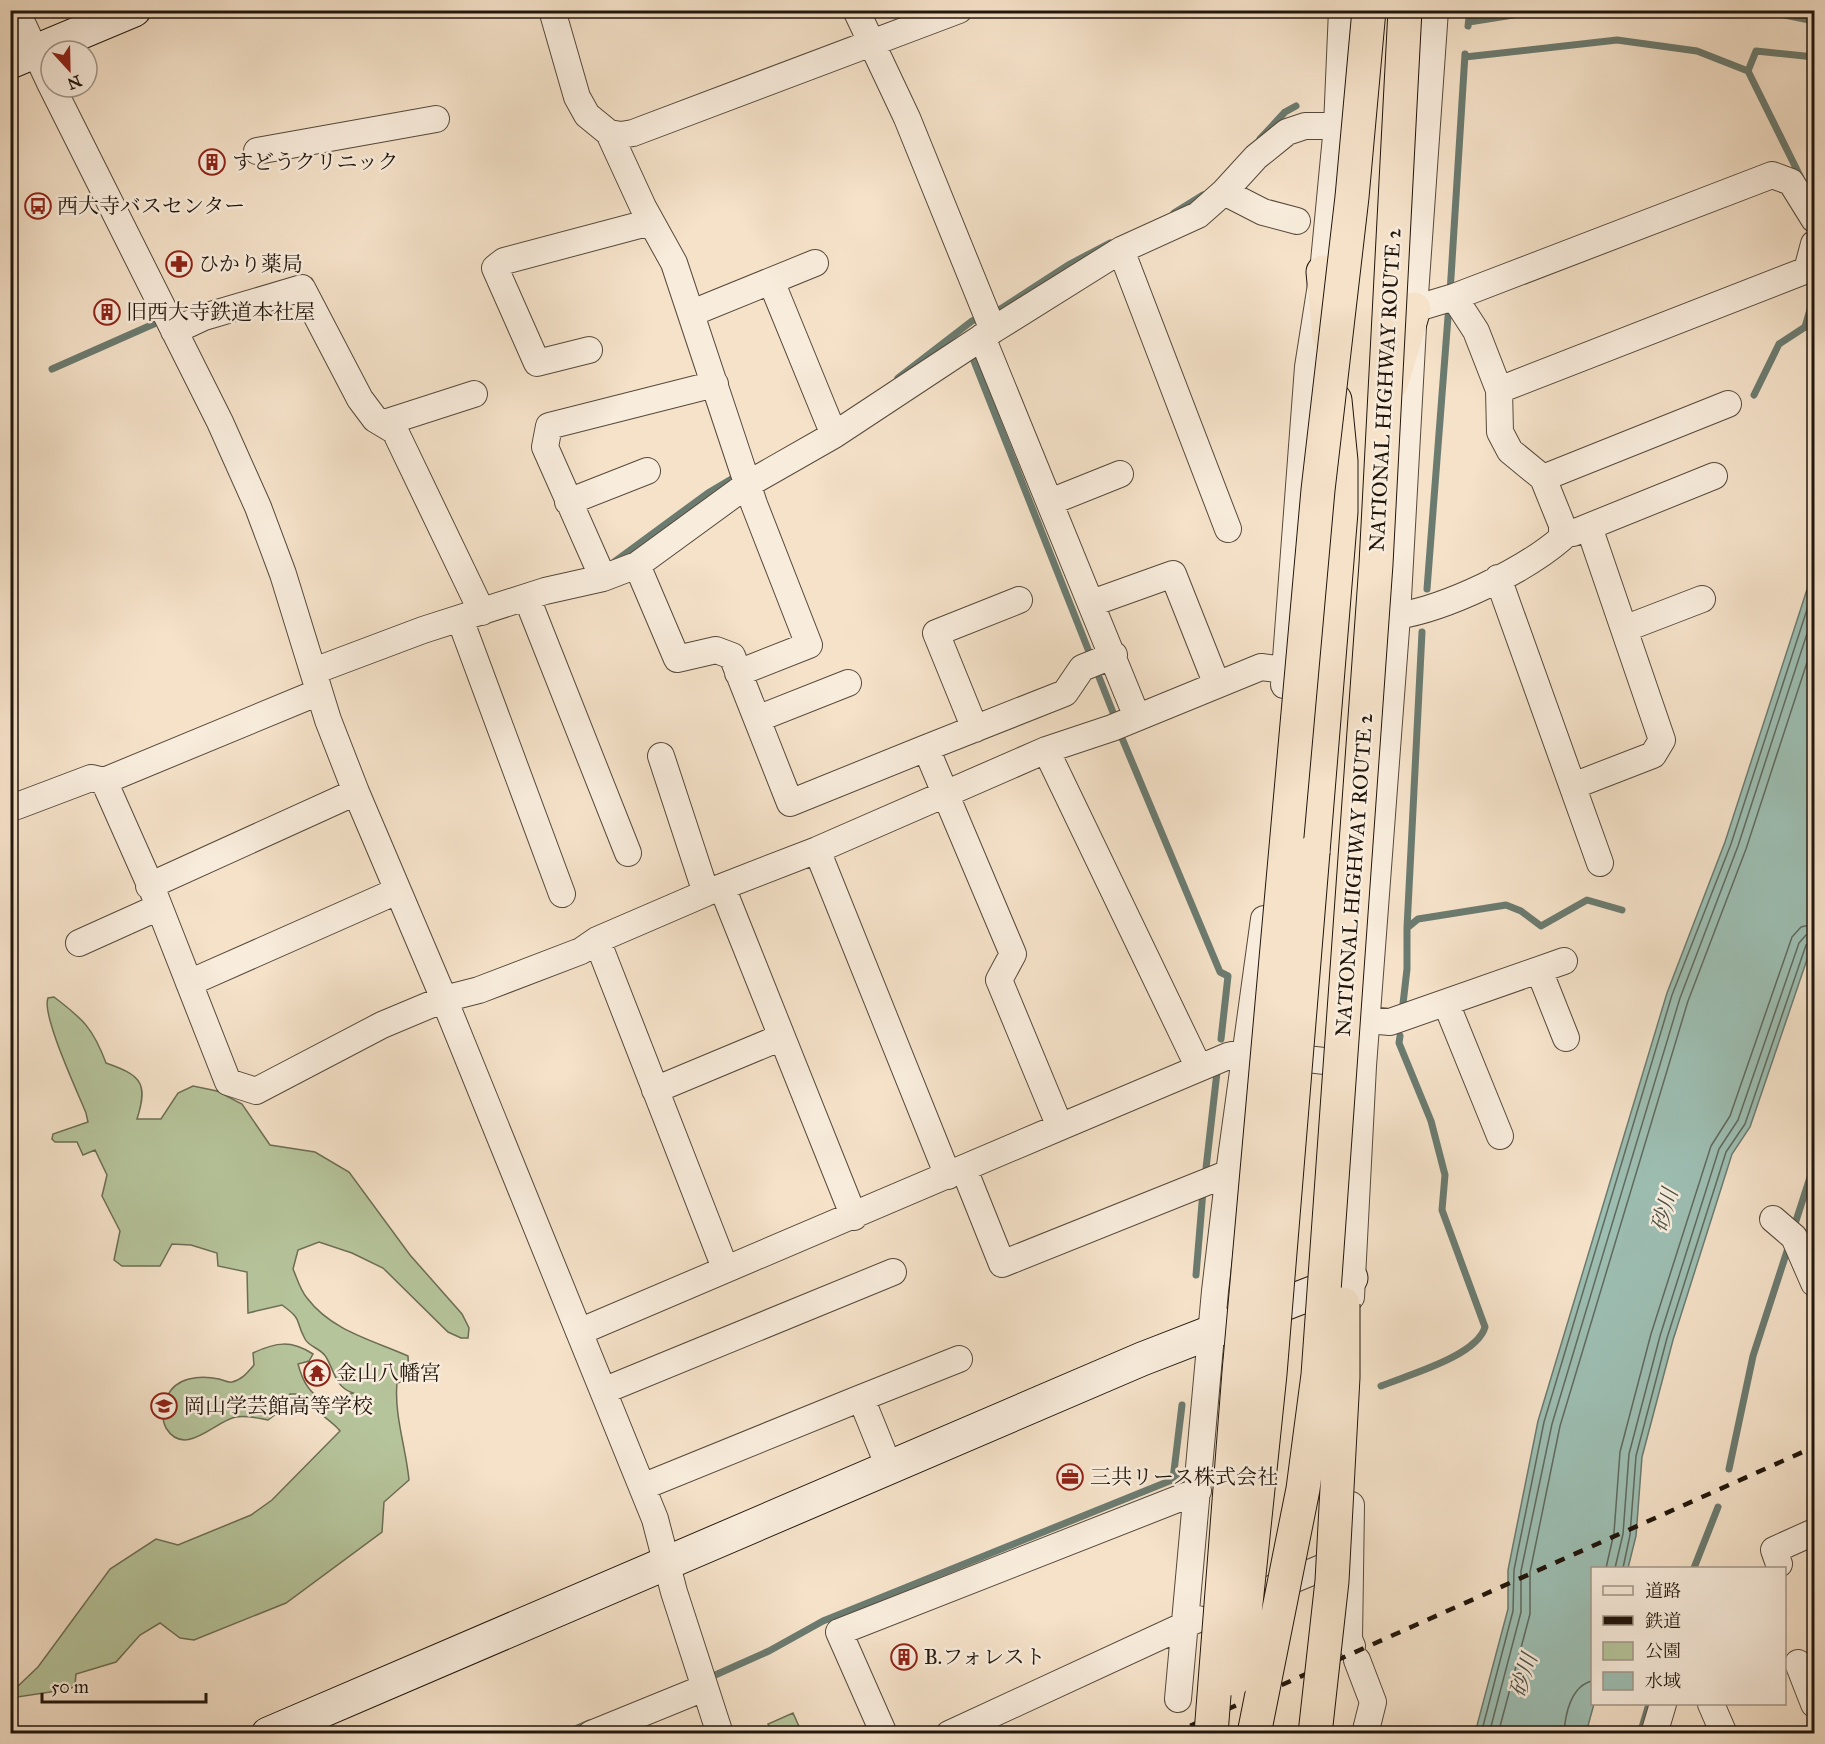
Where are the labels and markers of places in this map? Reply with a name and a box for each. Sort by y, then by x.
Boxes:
building icon: すどうクリニック [197,147,227,177]
place label: すどうクリニック [232,149,399,175]
bus stop icon: 西大寺バスセンター [23,191,53,221]
place label: 西大寺バスセンター [57,193,245,219]
pharmacy icon: ひかり薬局 [164,249,194,279]
place label: ひかり薬局 [198,251,303,277]
building icon: 旧西大寺鉄道本社屋 [92,297,122,327]
place label: 旧西大寺鉄道本社屋 [126,299,315,325]
temple icon: 金山八幡宮 [302,1358,332,1388]
place label: 金山八幡宮 [336,1360,441,1386]
school or university icon: 岡山学芸館高等学校 [149,1391,179,1421]
place label: 岡山学芸館高等学校 [184,1393,373,1419]
office icon: 三共リース株式会社 [1055,1462,1085,1492]
place label: 三共リース株式会社 [1090,1464,1278,1490]
building icon: B.フォレスト [889,1642,919,1672]
place label: B.フォレスト [924,1644,1045,1670]

